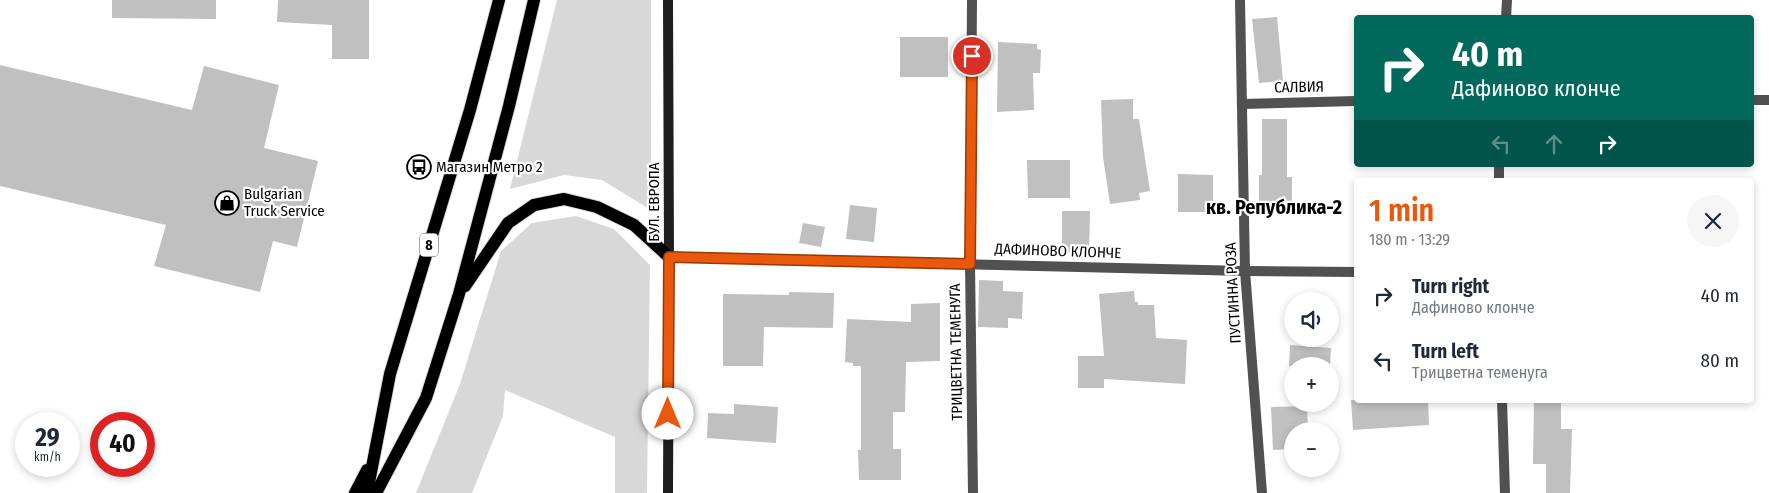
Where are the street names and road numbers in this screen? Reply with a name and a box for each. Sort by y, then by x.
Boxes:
street label: САЛВИЯ [1274,78,1324,96]
street label: БУЛ. ЕВРОПА [645,162,663,242]
road number: 8 [420,234,438,256]
street label: ДАФИНОВО КЛОНЧЕ [993,240,1122,262]
street label: ПУСТИННА РОЗА [1221,242,1245,344]
street label: ТРИЦВЕТНА ТЕМЕНУГА [946,283,966,421]

